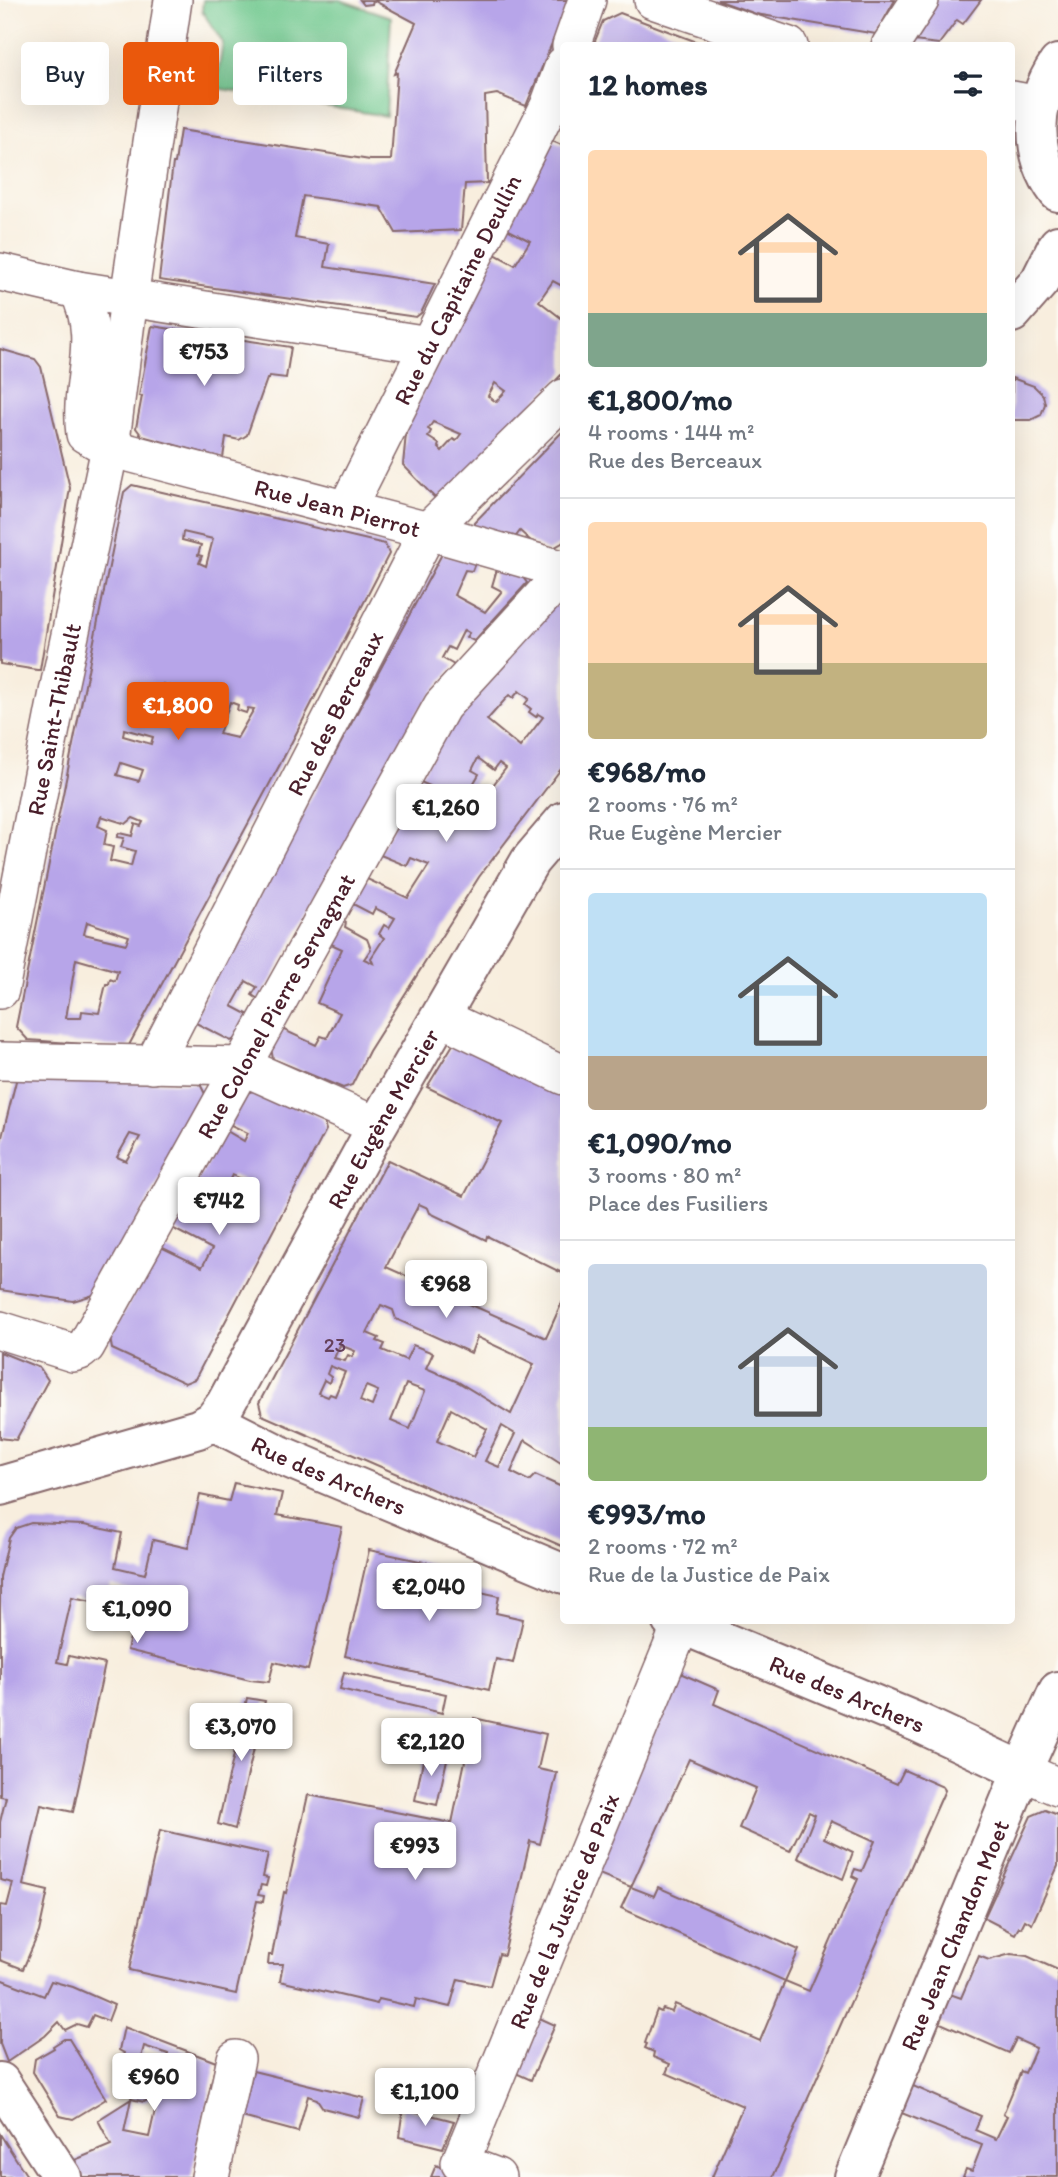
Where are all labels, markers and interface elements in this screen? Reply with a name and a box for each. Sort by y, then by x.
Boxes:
chip: Buy [21,42,109,105]
chip: Rent [123,42,219,105]
chip: Filters [233,42,347,105]
icon: filters [949,65,987,103]
text: 12 homes [588,66,708,103]
street label: Rue du Capitaine Deullin [387,169,527,410]
icon: home [725,195,851,321]
pin: €753 [163,328,245,388]
text: €753 [179,337,229,365]
text: €1,800/mo [588,381,733,418]
text: 4 rooms · 144 m² [588,418,754,446]
text: Rue des Berceaux [588,446,762,474]
street label: Rue Jean Pierrot [251,472,424,543]
icon: home [725,567,851,693]
street label: Rue Saint-Thibault [20,620,87,818]
street label: Rue des Berceaux [280,626,389,800]
pin: €1,800 [121,682,235,742]
text: €1,800 [143,691,213,719]
text: €968/mo [588,753,706,790]
pin: €1,260 [389,784,503,844]
text: 2 rooms · 76 m² [588,790,738,818]
text: €1,260 [412,793,480,821]
text: Rue Eugène Mercier [588,818,782,846]
street label: Rue Colonel Pierre Servagnat [190,868,361,1144]
icon: home [725,938,851,1064]
street label: Rue Eugène Mercier [320,1023,445,1214]
text: €1,090/mo [588,1124,732,1161]
text: 3 rooms · 80 m² [588,1161,742,1189]
pin: €742 [178,1178,260,1237]
text: €742 [194,1186,244,1214]
text: Place des Fusiliers [588,1189,768,1217]
pin: €968 [405,1260,487,1320]
text: €968 [421,1269,471,1297]
icon: home [725,1309,851,1435]
house number: 23 [324,1332,346,1357]
street label: Rue des Archers [247,1429,411,1521]
text: €993/mo [588,1495,706,1532]
text: 2 rooms · 72 m² [588,1532,738,1560]
text: Rue de la Justice de Paix [588,1560,830,1588]
pin: €2,040 [372,1564,486,1623]
text: €2,040 [393,1572,465,1600]
pin: €1,090 [80,1586,194,1645]
text: €1,090 [102,1594,172,1622]
street label: Rue des Archers [765,1648,929,1738]
pin: €3,070 [184,1704,298,1763]
text: €3,070 [206,1712,276,1740]
pin: €2,120 [374,1718,488,1778]
text: €2,120 [397,1727,465,1755]
street label: Rue de la Justice de Paix [502,1789,625,2033]
street label: Rue Jean Chandon Moet [894,1815,1015,2055]
pin: €993 [374,1822,456,1882]
text: €993 [390,1831,440,1859]
pin: €960 [113,2054,195,2113]
text: €960 [128,2062,180,2090]
pin: €1,100 [368,2068,482,2128]
text: €1,100 [391,2077,459,2105]

